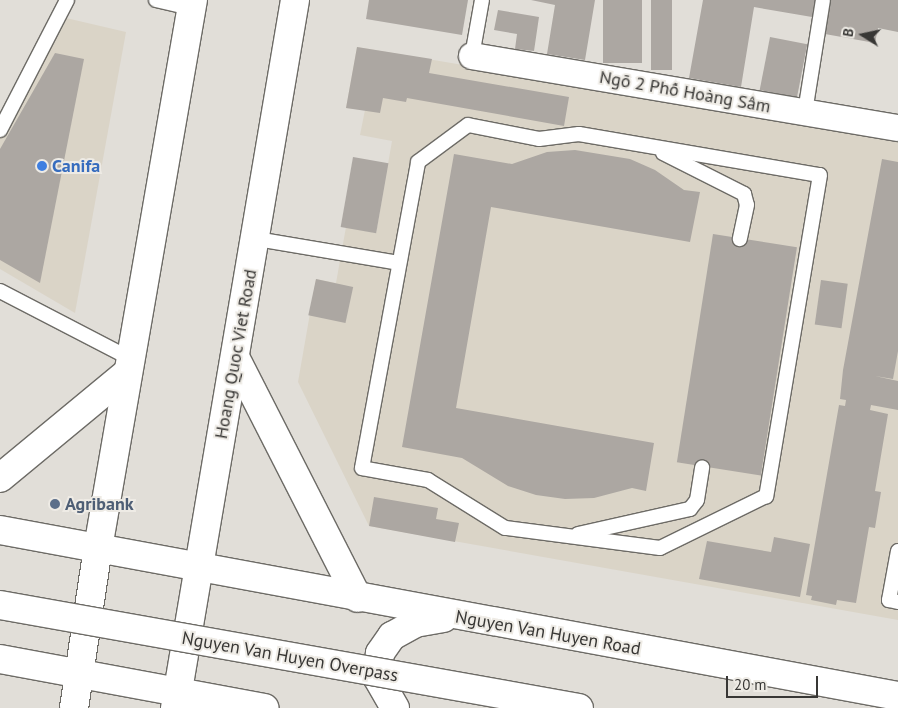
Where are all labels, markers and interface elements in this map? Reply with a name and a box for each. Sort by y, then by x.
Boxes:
north arrow [838,10,888,60]
text: B [839,27,858,38]
street label: Ngõ 2 Phố Hoàng Sâm [598,66,772,118]
place label: Canifa [52,155,100,177]
marker: Canifa [36,160,48,172]
street label: Hoang Quoc Viet Road [210,267,262,441]
place label: Agribank [65,493,134,515]
marker: Agribank [49,498,61,510]
street label: Nguyen Van Huyen Road [453,606,643,660]
street label: Nguyen Van Huyen Overpass [180,627,400,687]
scale bar [728,666,820,698]
text: 20 m [734,675,767,694]

